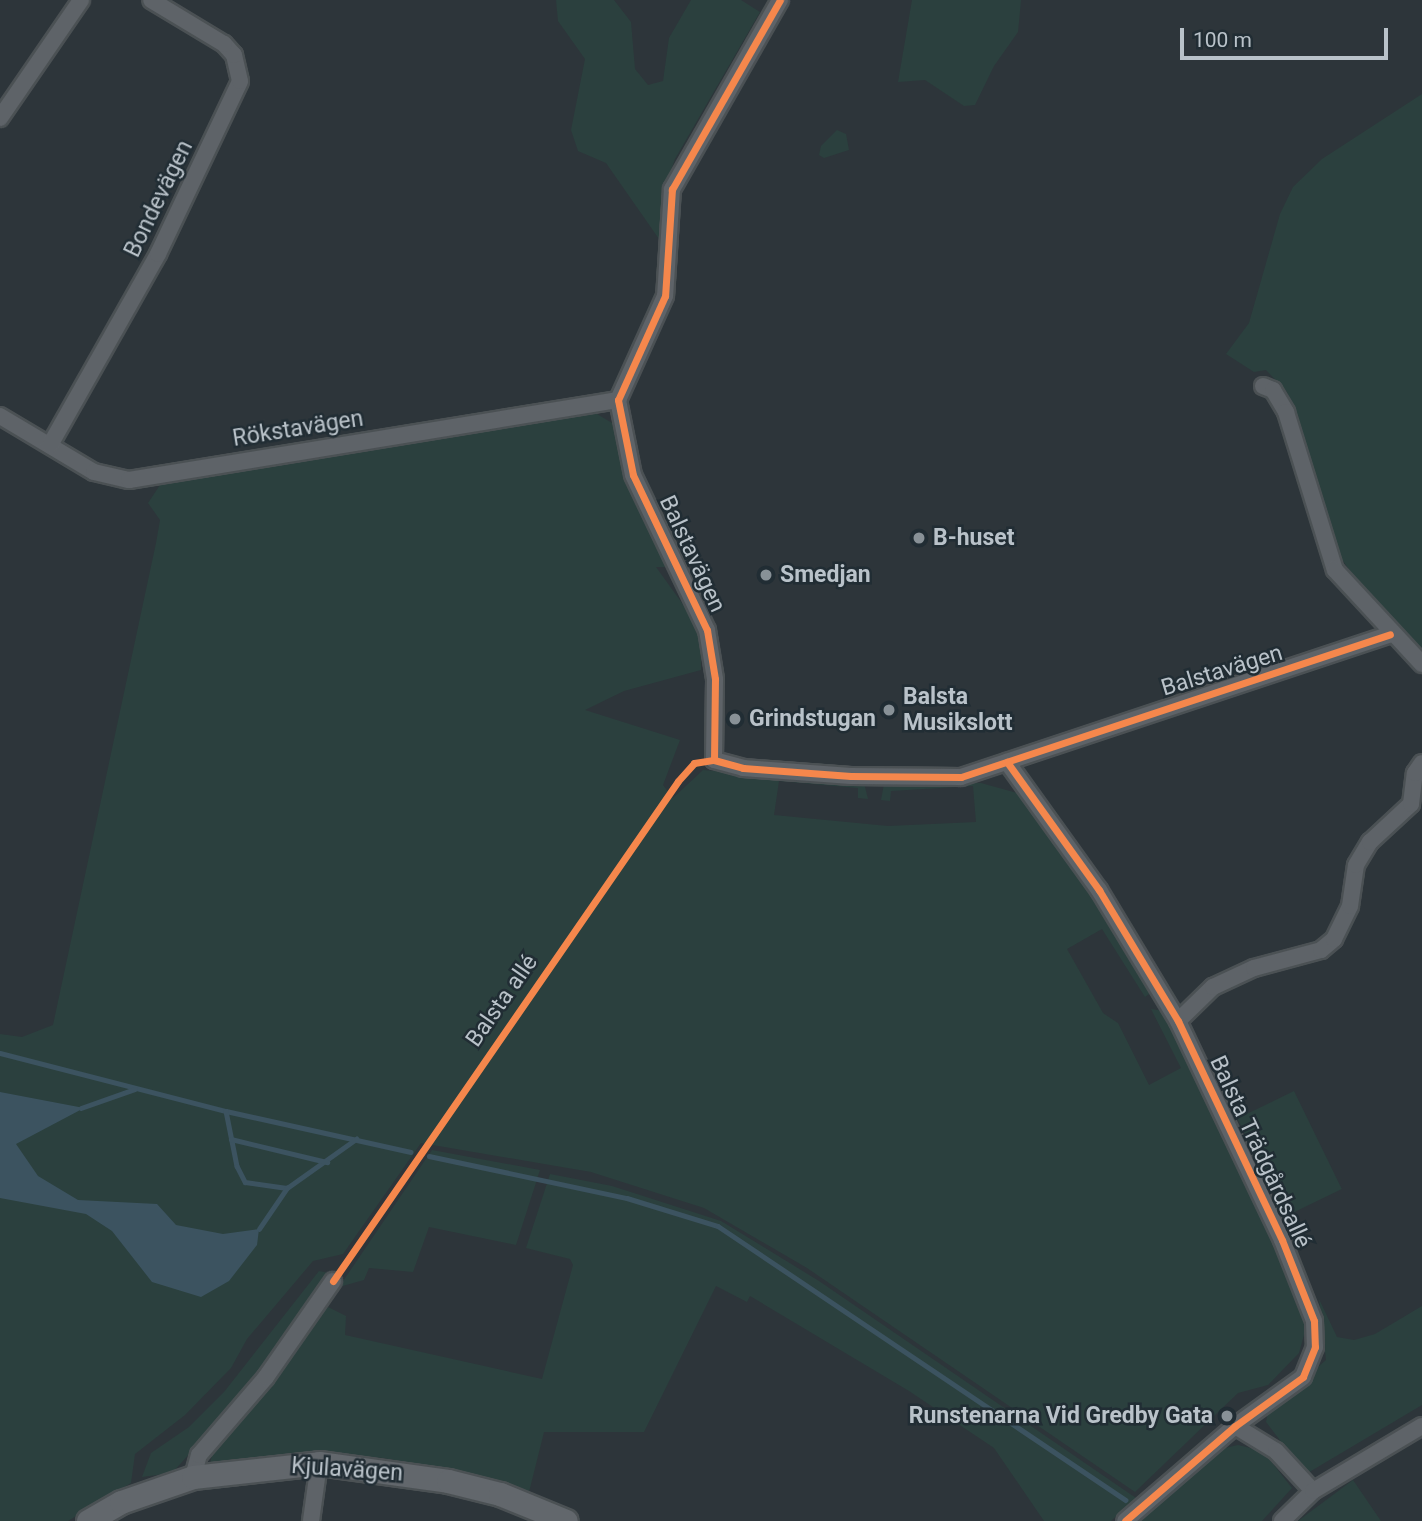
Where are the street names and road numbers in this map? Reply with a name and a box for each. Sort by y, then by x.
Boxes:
street label: Bondevägen [119,136,199,262]
street label: Rökstavägen [231,405,365,453]
street label: Balstavägen [653,491,731,617]
street label: Balstavägen [1158,639,1286,703]
street label: Balsta allé [460,950,544,1052]
street label: Balsta Trädgårdsallé [1203,1051,1317,1253]
street label: Kjulavägen [290,1452,404,1488]

